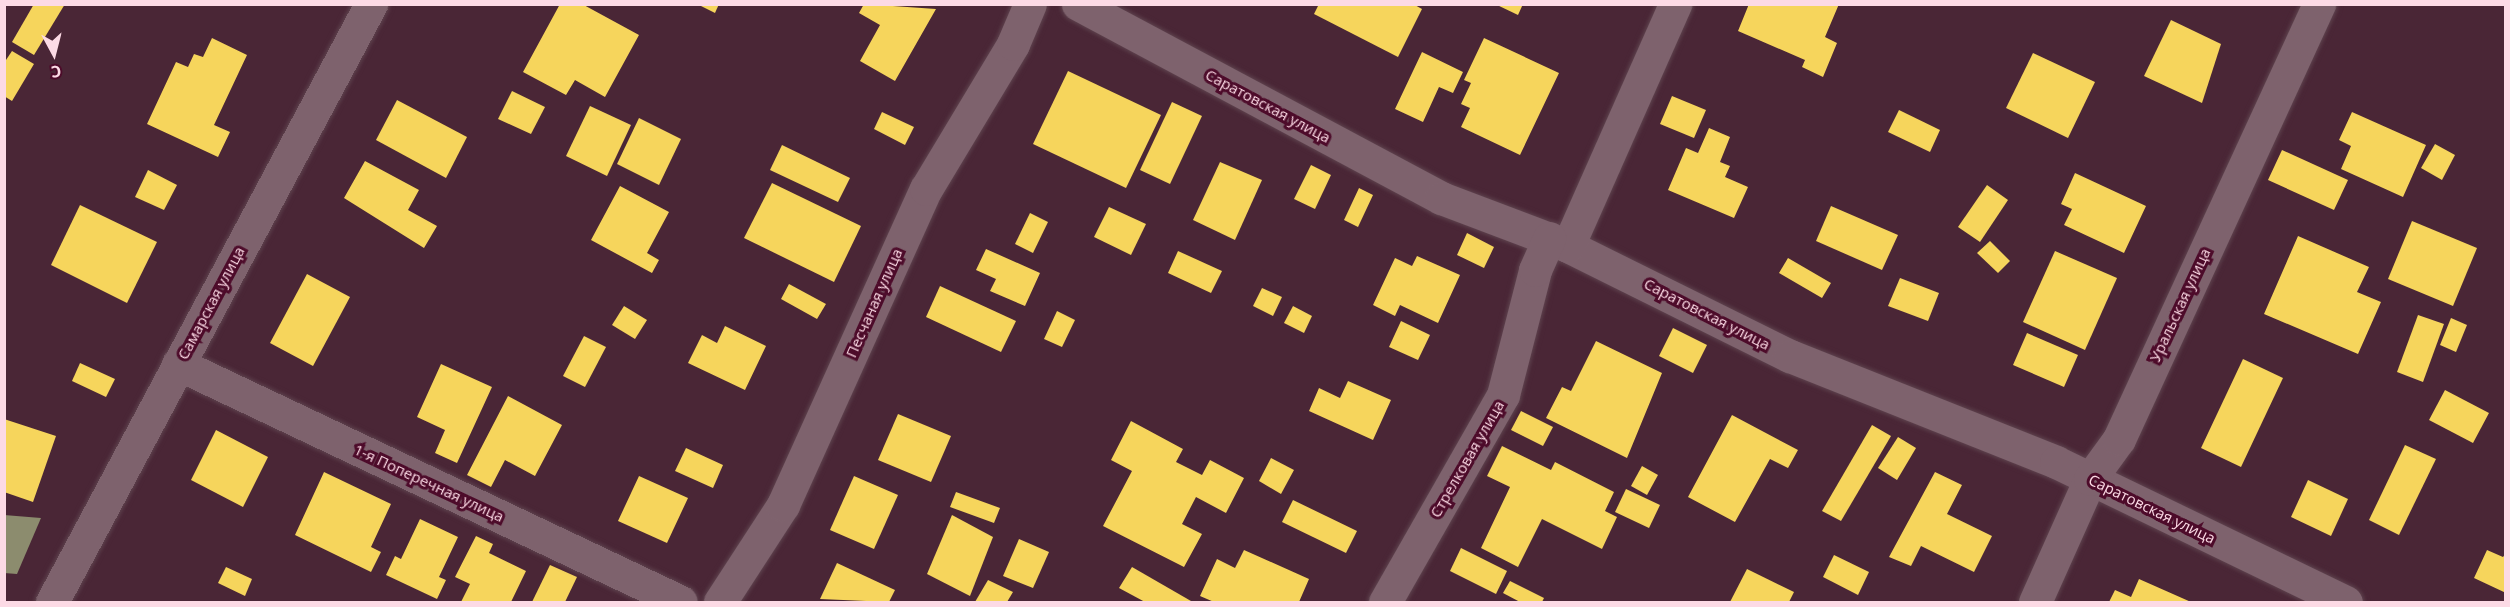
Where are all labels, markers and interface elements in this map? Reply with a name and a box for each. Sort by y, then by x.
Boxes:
north arrow [24,24,84,84]
text: С [50,60,63,83]
street label: Саратовская улица [1202,65,1334,147]
street label: Самарская улица [174,244,248,362]
street label: Уральская улица [2146,245,2214,365]
street label: Песчаная улица [842,246,906,360]
street label: Саратовская улица [1641,274,1773,354]
street label: Стрелковая улица [1426,397,1508,521]
street label: 1-я Поперечная улица [351,440,507,526]
street label: Саратовская улица [2086,470,2218,548]

